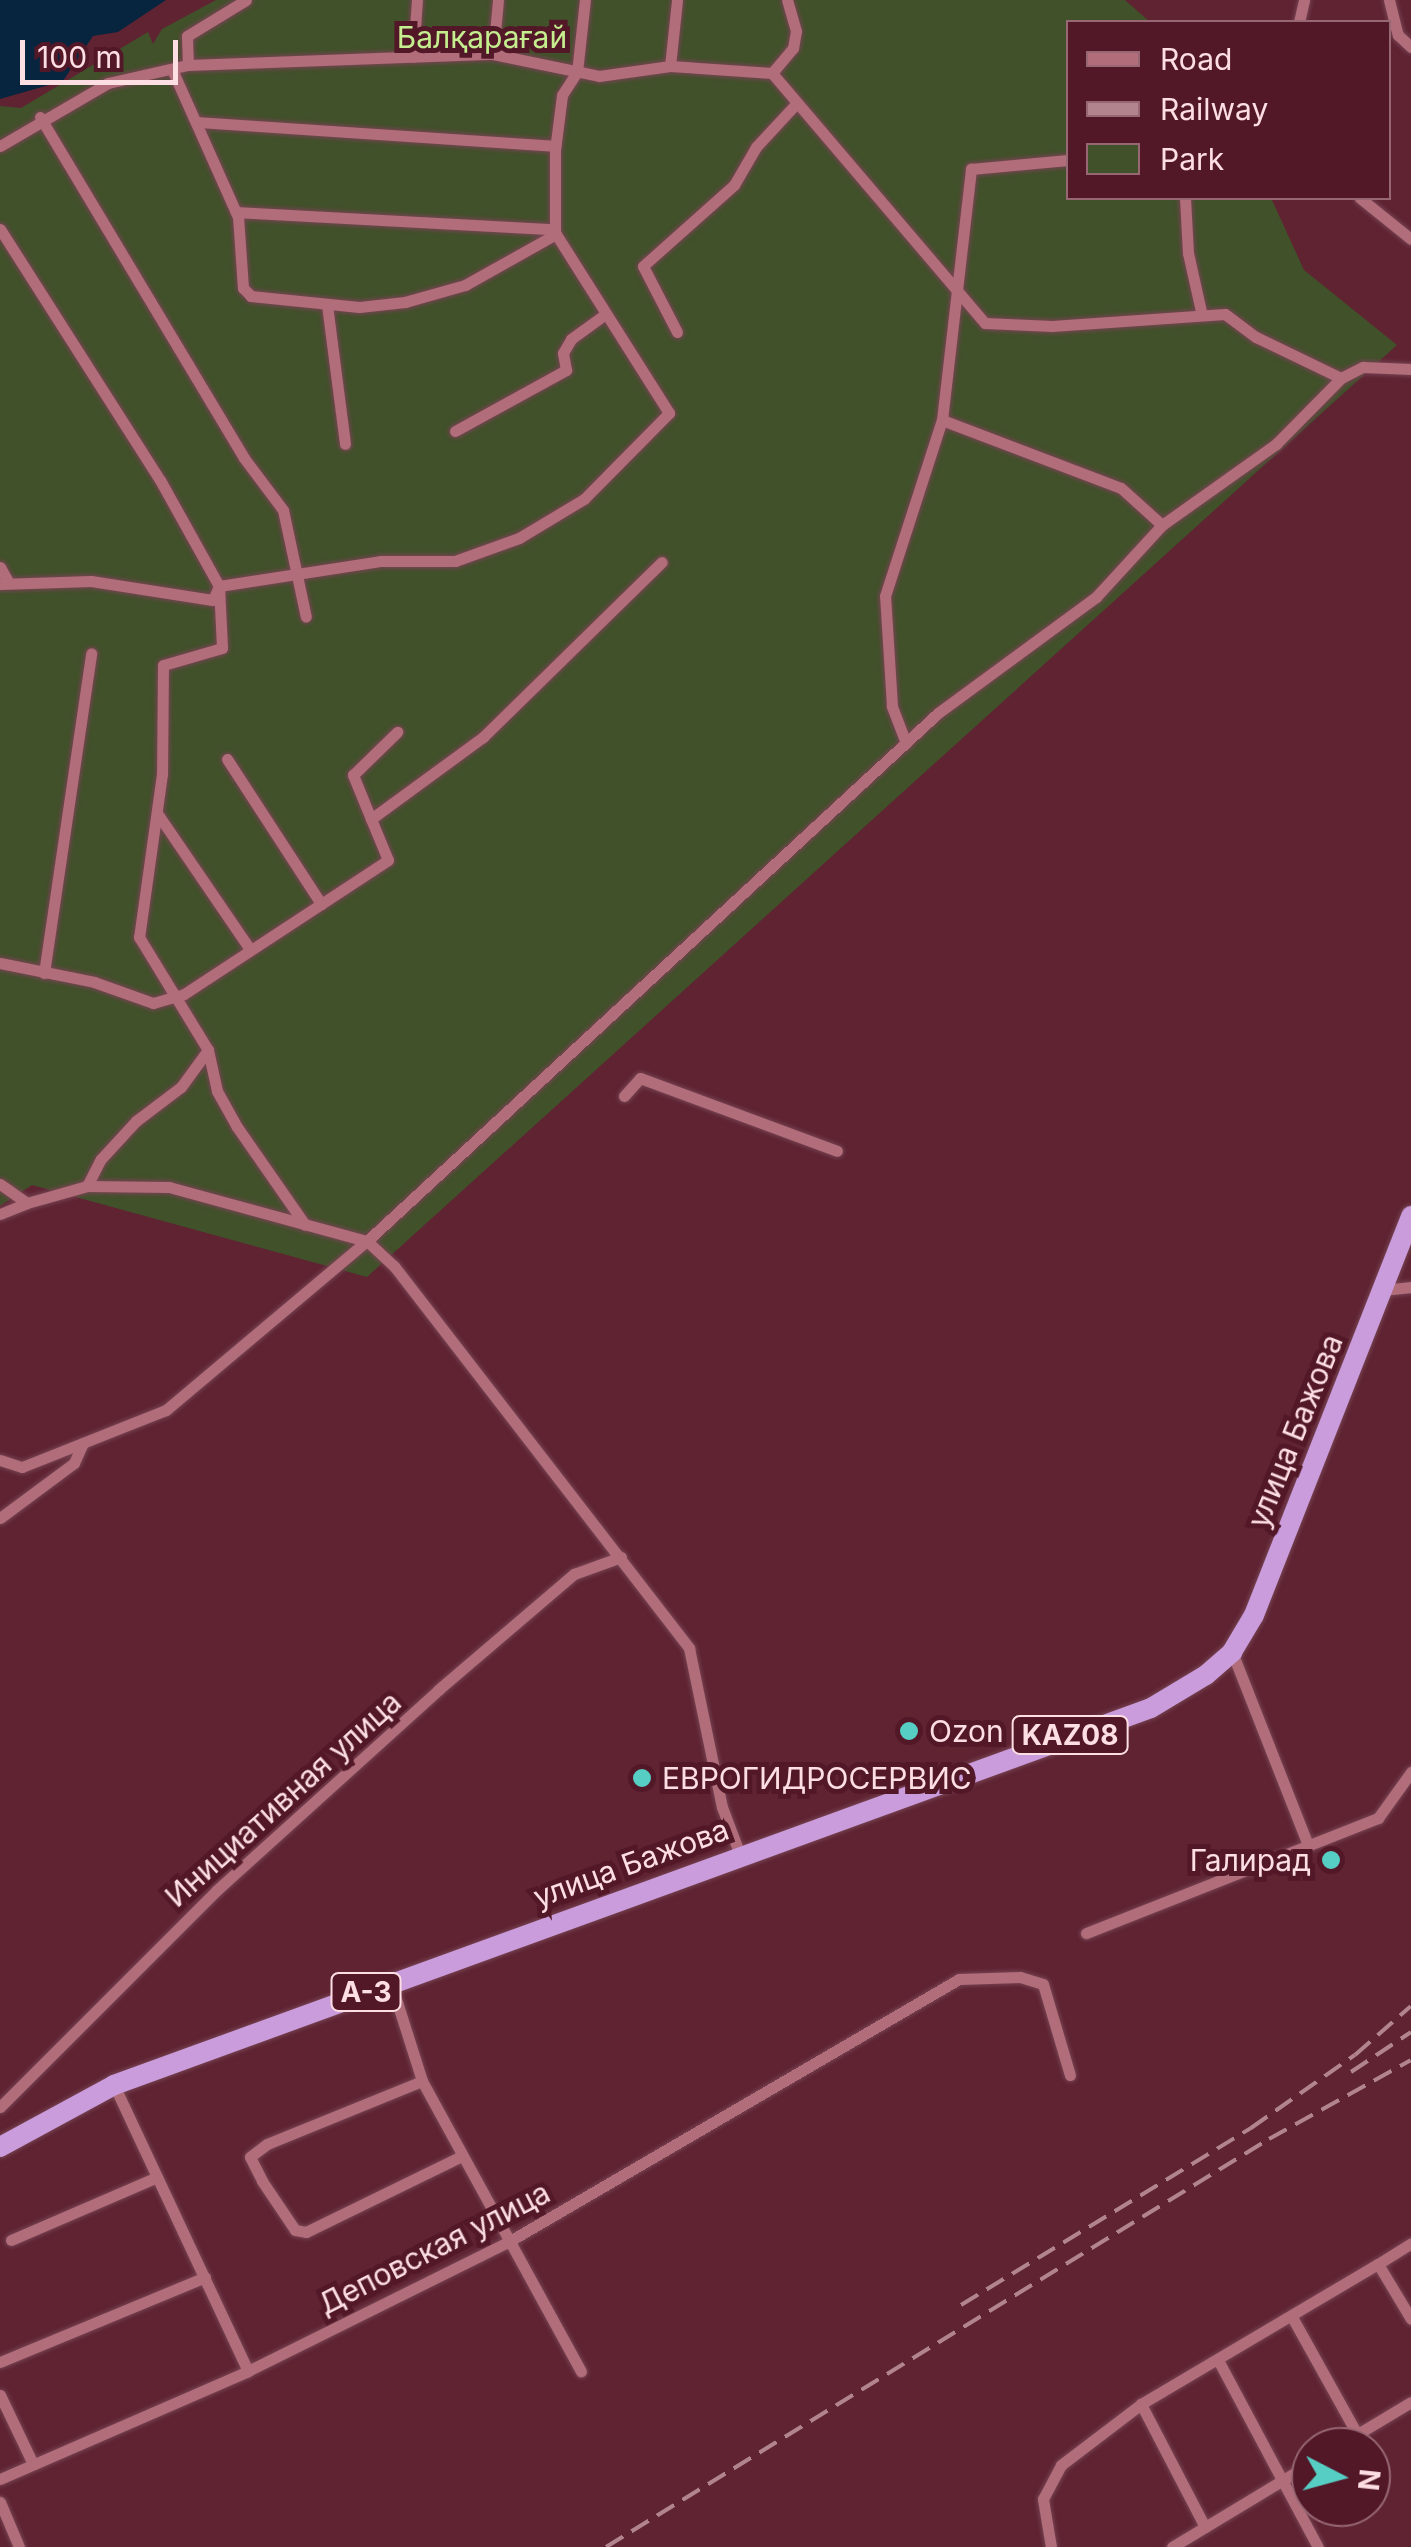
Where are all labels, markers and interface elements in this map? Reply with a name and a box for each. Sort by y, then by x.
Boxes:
park label: Балқарағай [397,19,567,55]
scale bar [25,20,182,82]
legend [1066,20,1391,200]
text: 100 m [37,39,122,75]
text: Road [1160,41,1232,77]
text: Railway [1160,91,1268,127]
text: Park [1160,141,1224,177]
street label: улица Бажова [1240,1329,1350,1533]
street label: Инициативная улица [158,1684,408,1914]
road number: KAZ08 [1010,1712,1130,1758]
place label: Ozon [929,1713,1004,1749]
marker: Ozon [898,1720,920,1742]
place label: ЕВРОГИДРОСЕРВИС [662,1760,972,1796]
marker: ЕВРОГИДРОСЕРВИС [631,1767,653,1789]
street label: улица Бажова [528,1811,734,1915]
place label: Галирад [1190,1842,1311,1878]
marker: Галирад [1320,1849,1342,1871]
road number: A-3 [328,1969,404,2015]
street label: Деповская улица [312,2174,556,2322]
north arrow [1291,2427,1391,2527]
text: N [1351,2468,1387,2492]

